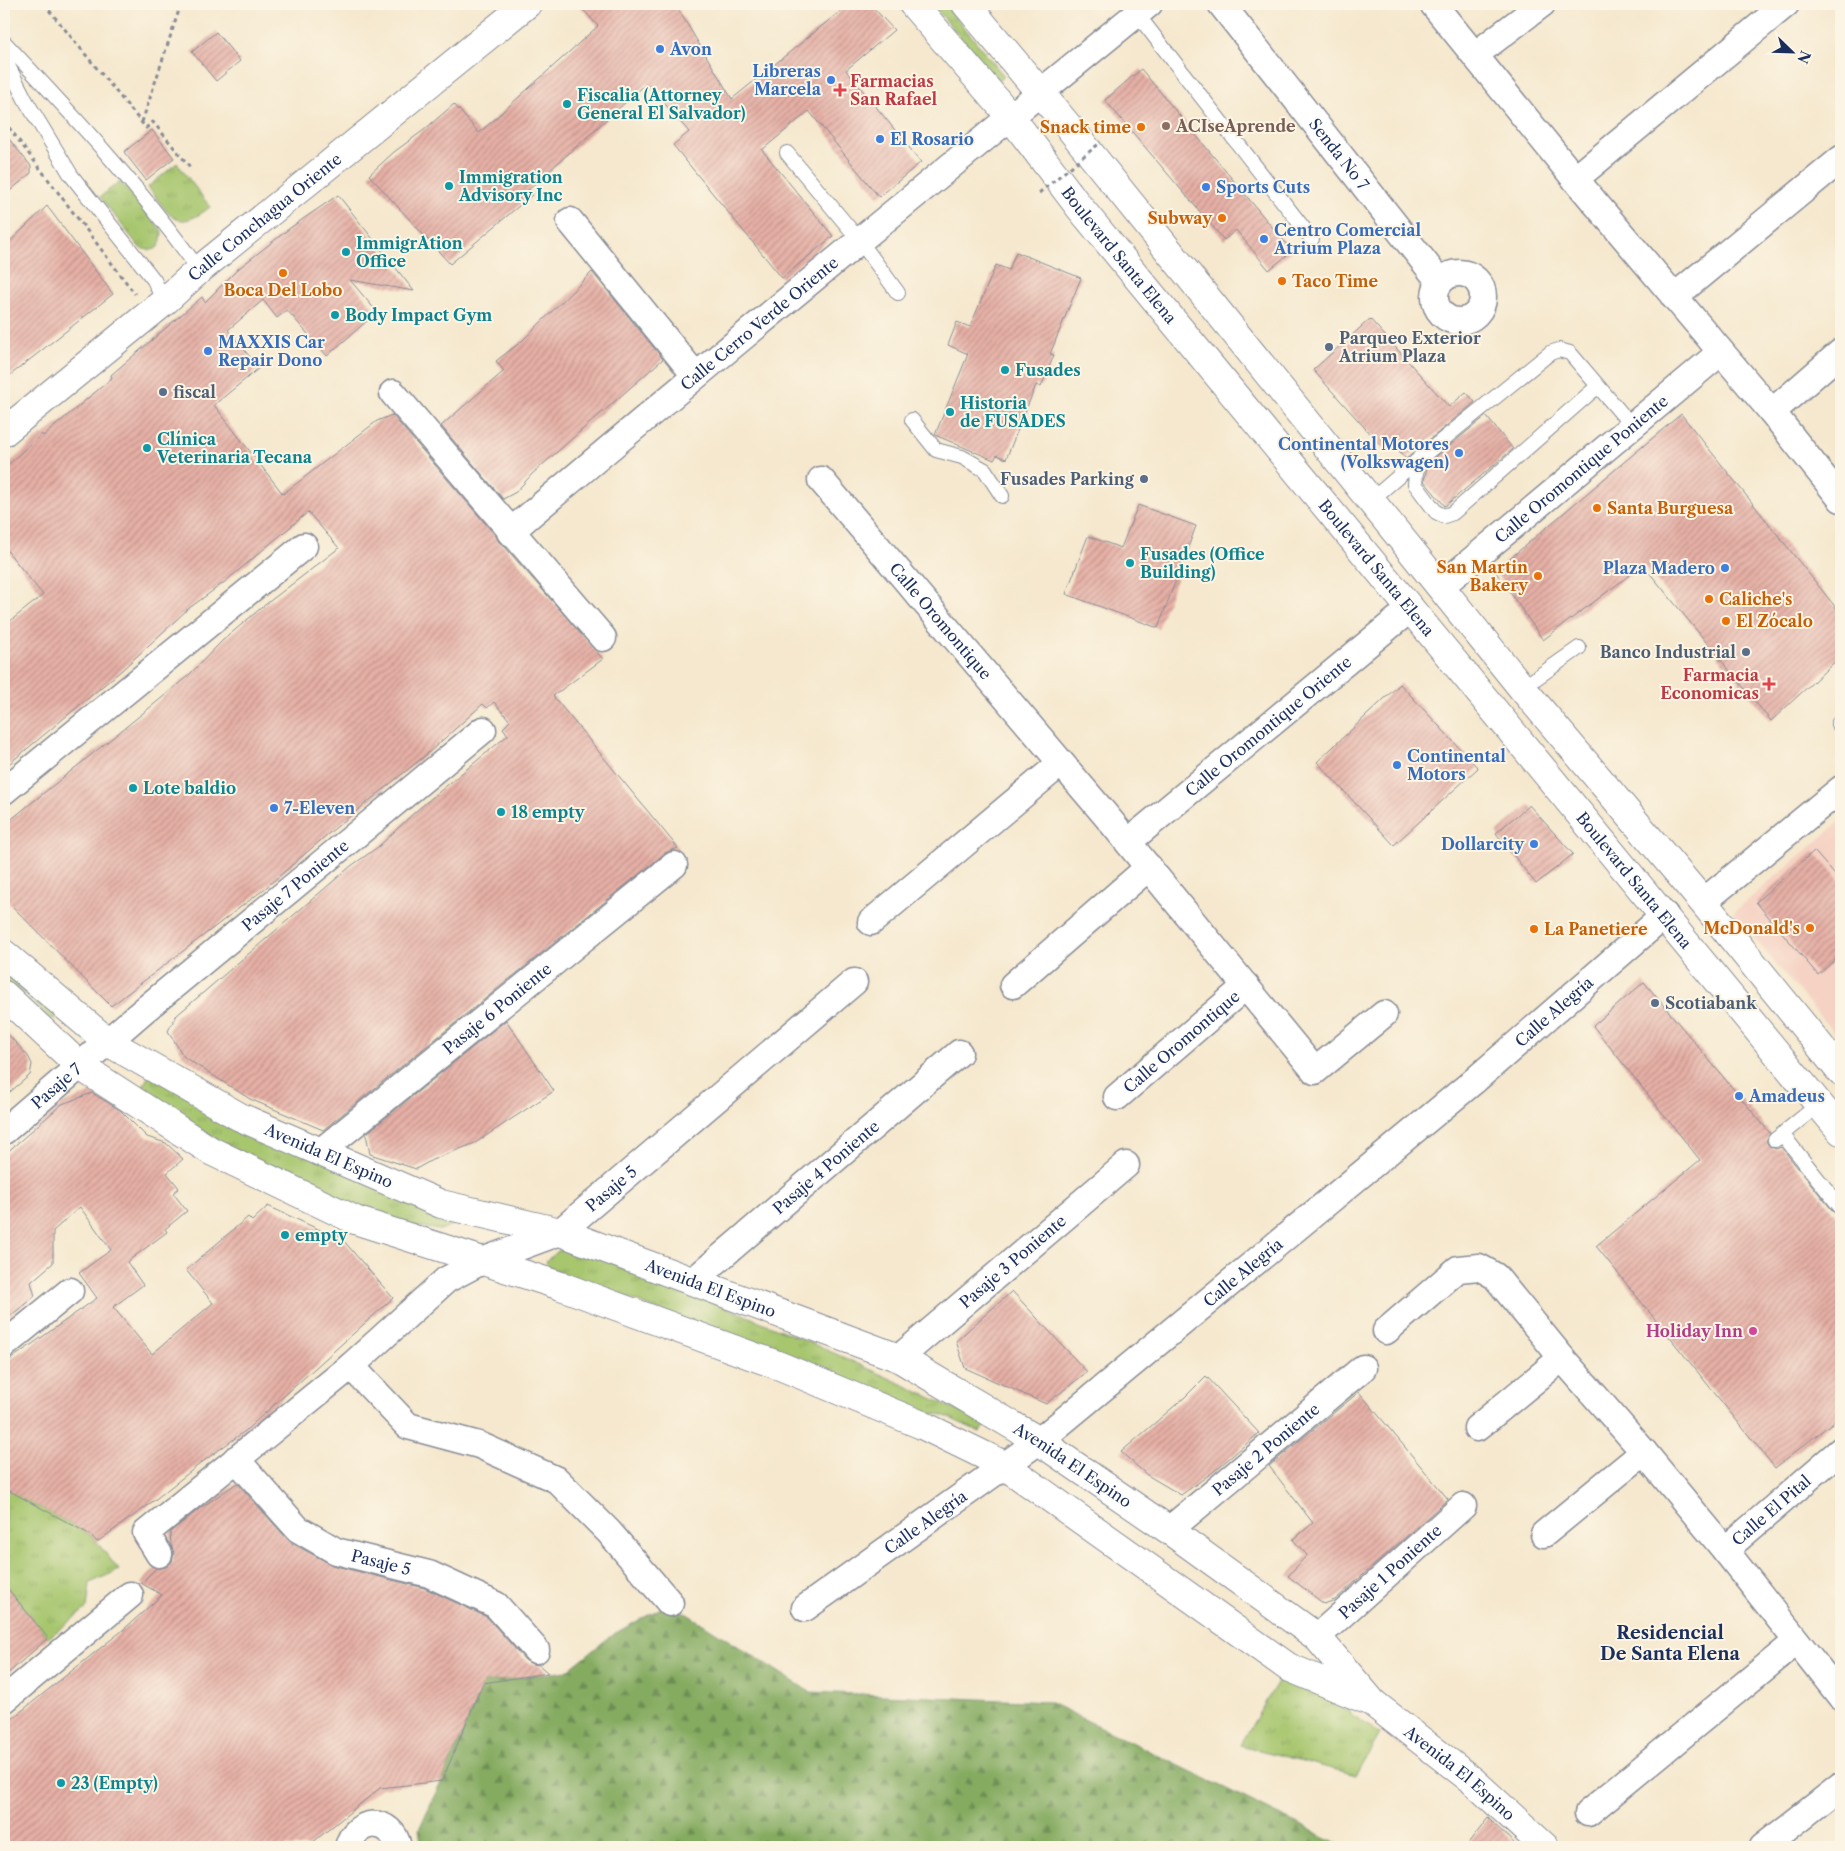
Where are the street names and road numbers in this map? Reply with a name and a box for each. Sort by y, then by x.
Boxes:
street label: Senda No 7 [1305,114,1374,194]
street label: Calle Conchagua Oriente [184,149,345,285]
street label: Boulevard Santa Elena [1057,183,1181,328]
street label: Calle Cerro Verde Oriente [676,252,842,395]
street label: Calle Oromontique Poniente [1490,391,1672,547]
street label: Boulevard Santa Elena [1315,495,1439,640]
street label: Calle Oromontique [886,559,996,684]
street label: Calle Oromontique Oriente [1181,652,1356,801]
street label: Boulevard Santa Elena [1572,808,1697,953]
street label: Pasaje 7 Poniente [238,835,353,935]
street label: Pasaje 6 Poniente [439,958,556,1058]
street label: Calle Alegría [1511,972,1598,1051]
street label: Calle Oromontique [1119,986,1244,1097]
street label: Pasaje 7 [27,1059,86,1113]
street label: Pasaje 4 Poniente [768,1116,883,1218]
street label: Avenida El Espino [261,1119,396,1192]
street label: Pasaje 5 [581,1161,641,1216]
street label: Pasaje 3 Poniente [955,1211,1070,1312]
street label: Calle Alegría [1199,1233,1287,1311]
street label: Avenida El Espino [642,1254,779,1321]
street label: Pasaje 2 Poniente [1208,1399,1324,1500]
street label: Avenida El Espino [1009,1418,1136,1512]
street label: Calle El Pital [1728,1470,1815,1550]
street label: Calle Alegría [880,1485,971,1558]
street label: Pasaje 1 Poniente [1334,1520,1446,1623]
street label: Pasaje 5 [349,1545,413,1579]
street label: Avenida El Espino [1400,1721,1519,1825]

